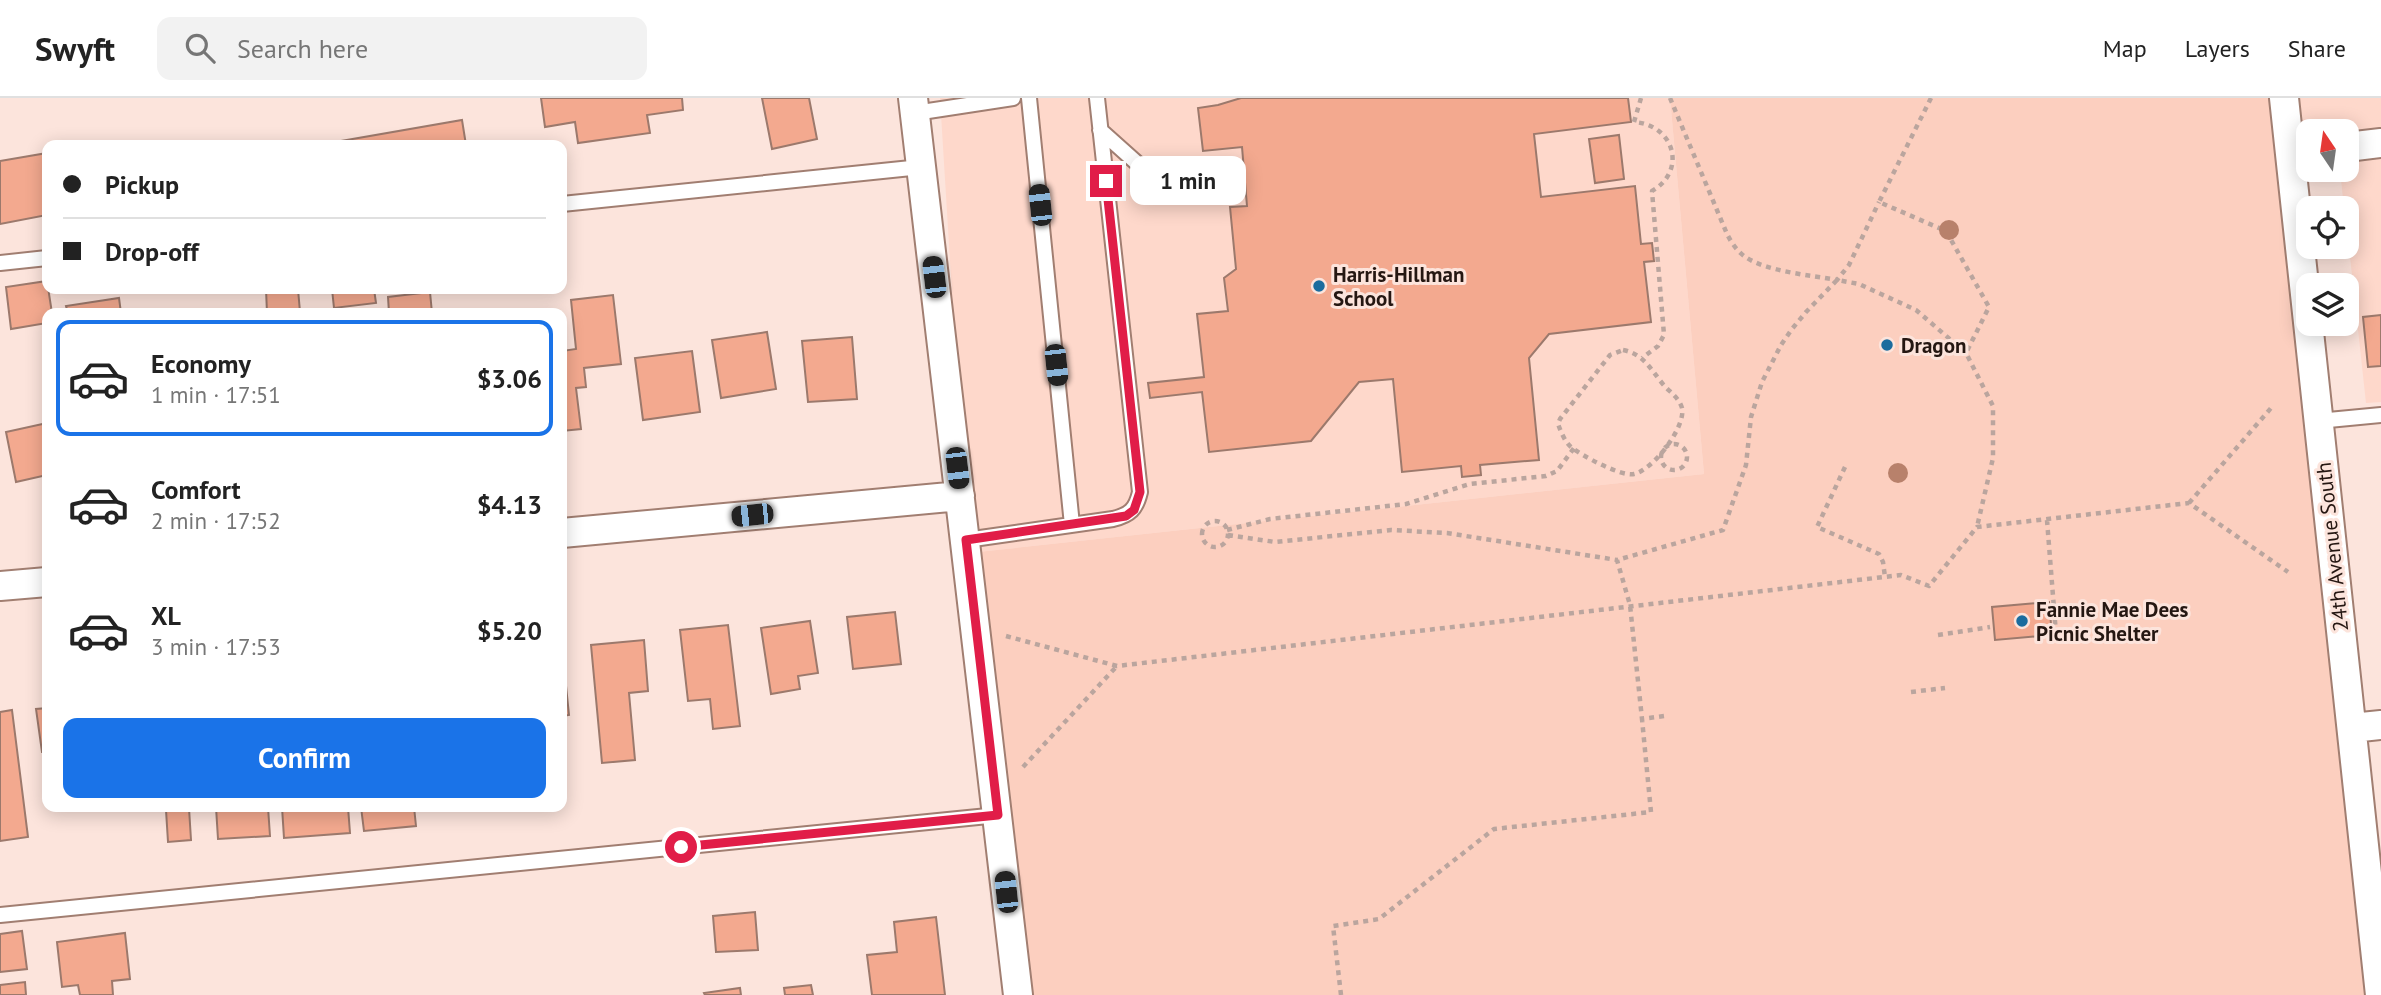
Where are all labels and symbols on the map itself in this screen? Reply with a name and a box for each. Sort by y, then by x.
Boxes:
north arrow [2296,119,2359,182]
callout: 1 min [1130,156,1246,206]
route end [1090,165,1122,197]
car [1028,183,1053,227]
car [922,255,947,299]
place label: Harris-Hillman School [1333,261,1464,312]
marker: Harris-Hillman School [1311,278,1327,294]
place label: Dragon [1901,332,1966,359]
marker: Dragon [1879,337,1895,353]
car [1044,343,1069,387]
car [945,446,970,490]
street label: 24th Avenue South [2310,461,2354,633]
car [731,502,774,528]
place label: Fannie Mae Dees Picnic Shelter [2036,596,2189,647]
marker: Fannie Mae Dees Picnic Shelter [2014,613,2030,629]
route start [665,831,697,863]
car [994,870,1019,914]

